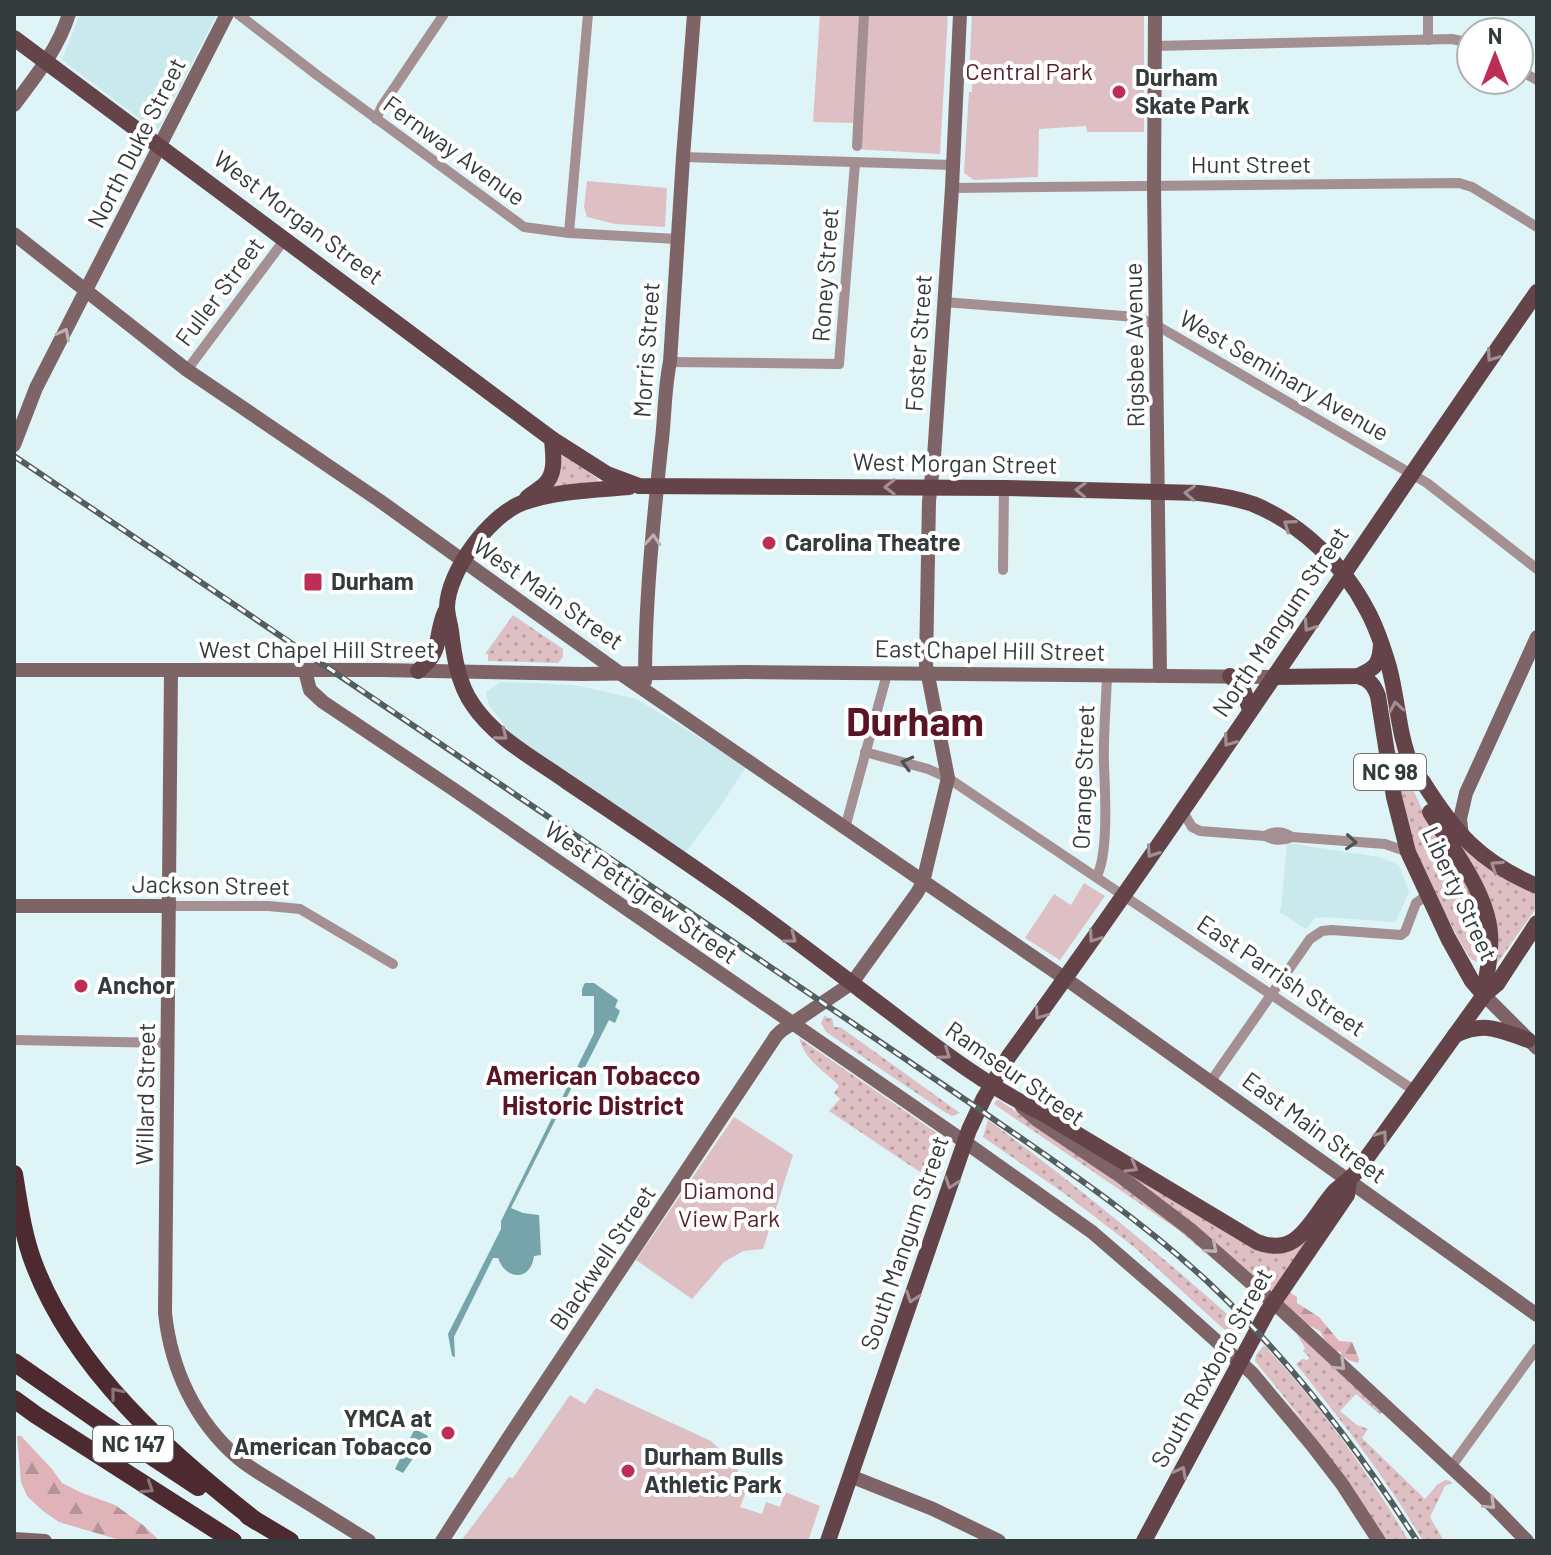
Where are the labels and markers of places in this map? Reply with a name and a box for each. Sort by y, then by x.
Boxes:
place label: Durham Skate Park [1135,62,1250,119]
marker: Durham Skate Park [1110,83,1128,101]
place label: Carolina Theatre [785,527,961,556]
marker: Carolina Theatre [760,534,778,552]
place label: Durham [331,566,414,595]
marker: Durham [302,571,324,593]
place label: Anchor [97,970,175,999]
marker: Anchor [72,977,90,995]
place label: YMCA at American Tobacco [234,1403,432,1460]
marker: YMCA at American Tobacco [439,1424,457,1442]
place label: Durham Bulls Athletic Park [644,1441,783,1498]
marker: Durham Bulls Athletic Park [619,1462,637,1480]

